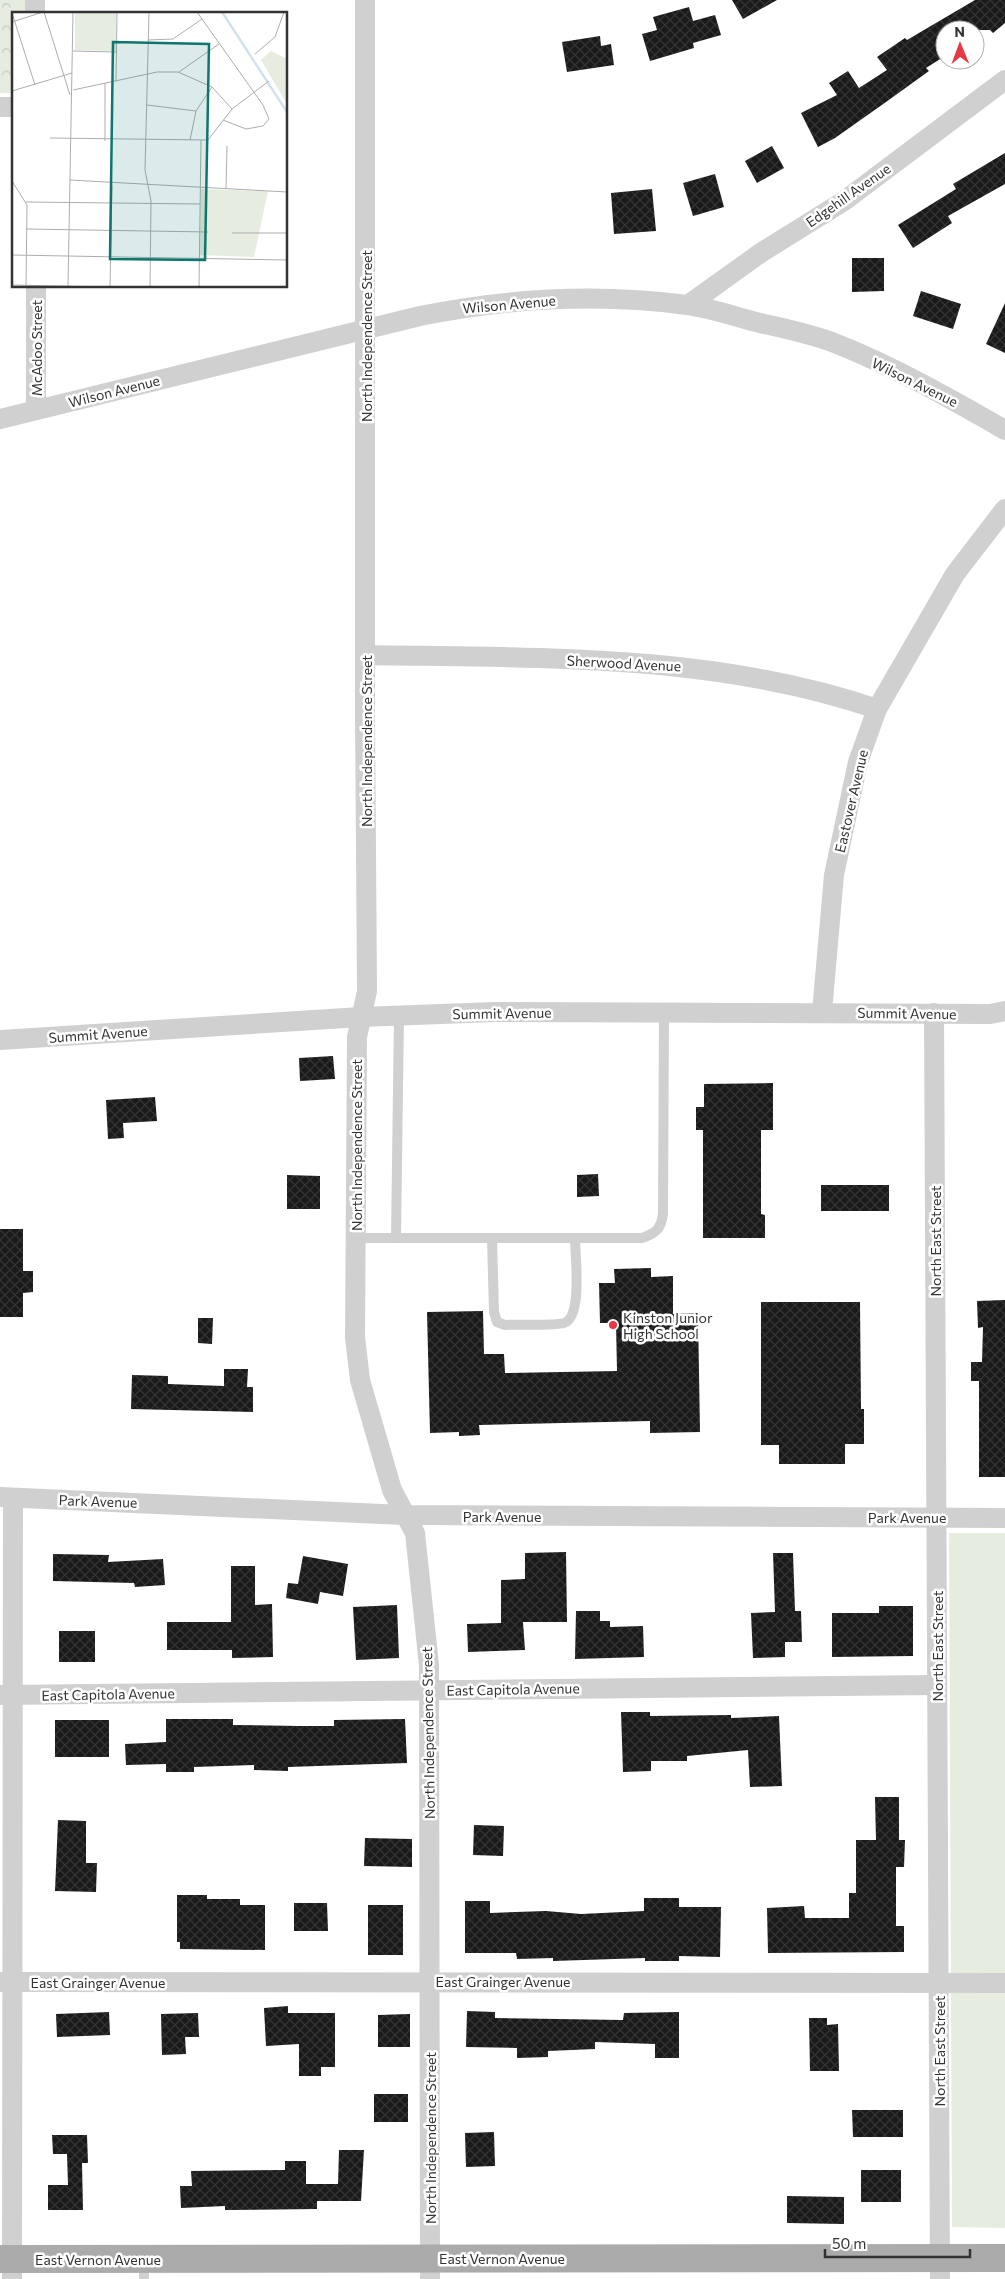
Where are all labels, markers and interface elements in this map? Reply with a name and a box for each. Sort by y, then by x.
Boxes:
inset map [12,12,288,288]
north arrow [935,20,985,70]
text: N [954,23,965,40]
street label: Edgehill Avenue [802,160,894,230]
street label: North Independence Street [358,250,375,422]
street label: Wilson Avenue [462,291,556,317]
street label: McAdoo Street [28,299,45,396]
street label: Wilson Avenue [869,354,961,410]
street label: Wilson Avenue [67,371,161,411]
street label: Sherwood Avenue [566,652,682,674]
street label: North Independence Street [358,655,375,827]
street label: Eastover Avenue [831,748,871,854]
street label: Summit Avenue [452,1004,552,1022]
street label: Summit Avenue [857,1004,957,1022]
street label: Summit Avenue [48,1022,148,1046]
street label: North Independence Street [348,1059,365,1231]
street label: North East Street [927,1185,944,1296]
place label: Kinston Junior High School [623,1309,713,1342]
marker: Kinston Junior High School [607,1319,619,1331]
street label: Park Avenue [58,1491,138,1511]
street label: Park Avenue [463,1508,541,1525]
street label: Park Avenue [868,1509,946,1526]
street label: North East Street [929,1590,946,1701]
street label: North Independence Street [418,1647,438,1819]
street label: East Capitola Avenue [446,1679,580,1699]
street label: East Capitola Avenue [41,1684,175,1704]
street label: East Grainger Avenue [436,1973,570,1990]
street label: East Grainger Avenue [31,1974,165,1991]
street label: North East Street [931,1995,948,2106]
street label: North Independence Street [422,2052,439,2224]
scale bar [825,2226,970,2258]
text: 50 m [832,2234,866,2252]
street label: East Vernon Avenue [439,2250,565,2267]
street label: East Vernon Avenue [35,2251,161,2268]

